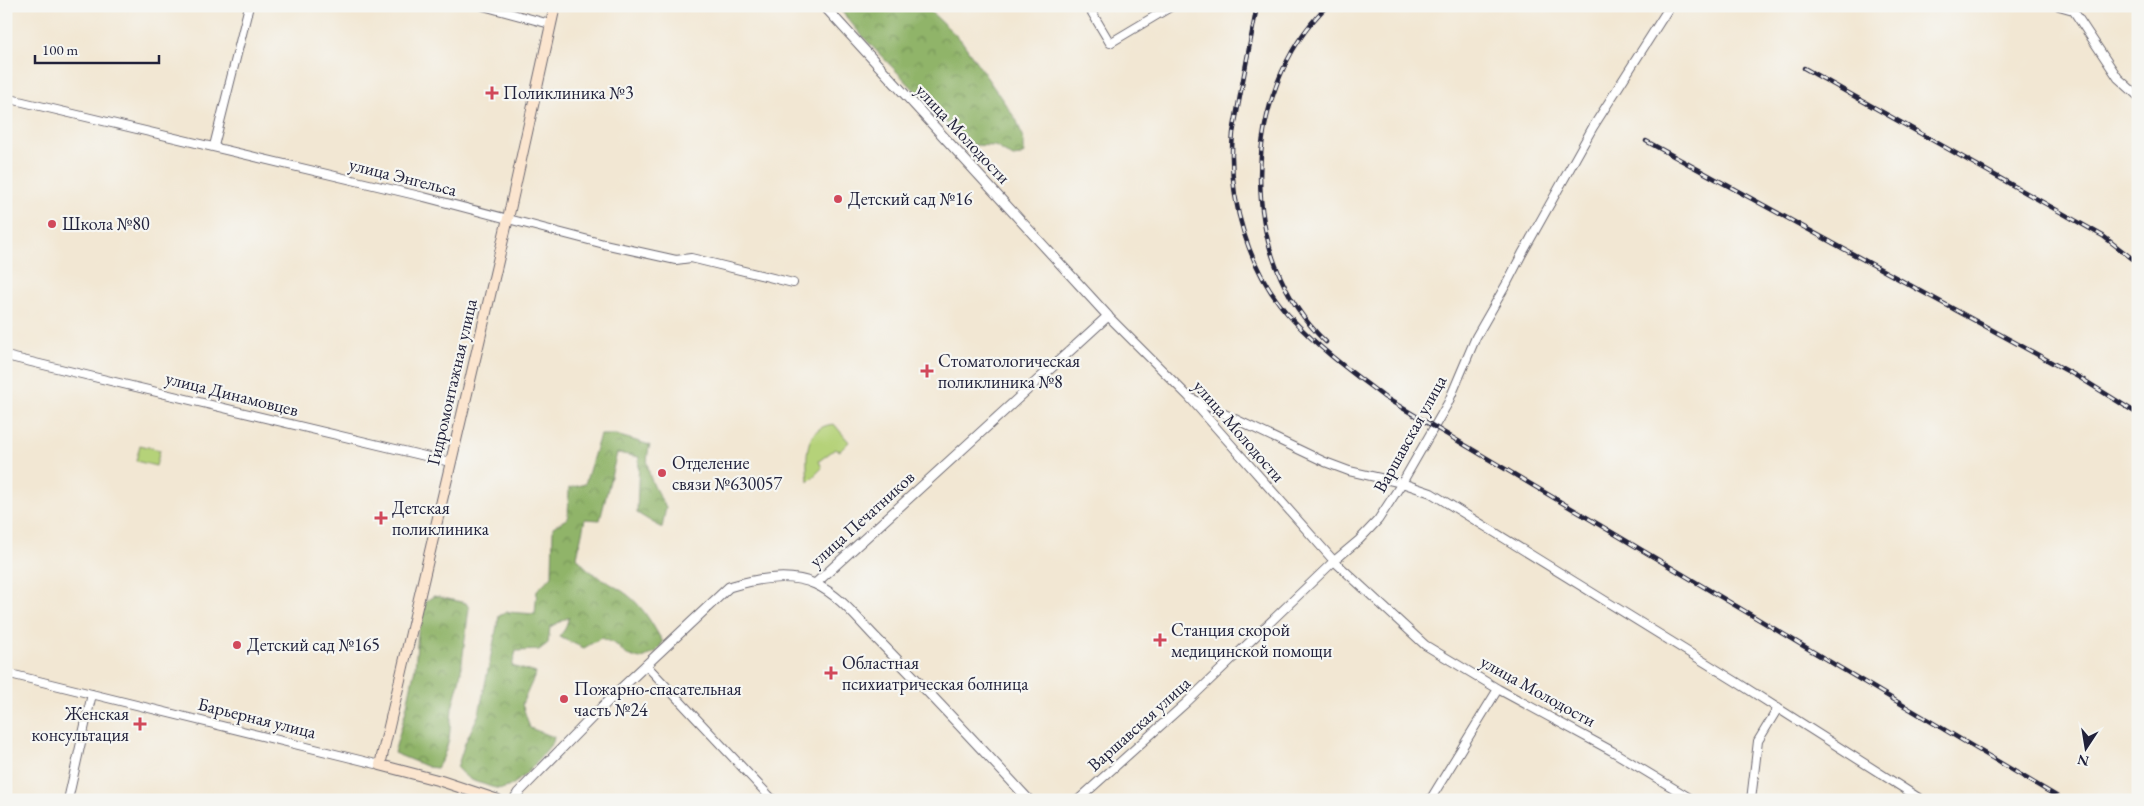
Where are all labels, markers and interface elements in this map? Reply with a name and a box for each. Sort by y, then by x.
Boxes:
scale bar [35,32,159,64]
text: 100 m [42,40,79,59]
street label: улица Молодости [911,79,1016,189]
place label: Поликлиника №3 [503,81,634,104]
marker: Поликлиника №3 [485,86,499,100]
street label: улица Энгельса [347,152,460,201]
place label: Детский сад №16 [848,187,973,210]
marker: Детский сад №16 [832,193,844,205]
place label: Школа №80 [62,212,150,235]
marker: Школа №80 [46,218,58,230]
street label: Гидромонтажная улица [421,296,482,467]
place label: Стоматологическая поликлиника №8 [938,349,1080,393]
marker: Стоматологическая поликлиника №8 [920,364,934,378]
street label: улица Динамовцев [163,366,301,421]
street label: Варшавская улица [1368,370,1452,496]
street label: улица Молодости [1189,375,1290,487]
place label: Отделение связи №630057 [672,451,782,495]
street label: улица Печатников [804,465,919,572]
marker: Отделение связи №630057 [656,467,668,479]
place label: Детская поликлиника [392,496,490,540]
marker: Детская поликлиника [374,511,388,525]
place label: Станция скорой медицинской помощи [1171,618,1333,662]
place label: Детский сад №165 [247,633,380,656]
marker: Станция скорой медицинской помощи [1153,633,1167,647]
marker: Детский сад №165 [231,639,243,651]
street label: улица Молодости [1477,649,1600,732]
place label: Областная психиатрическая болница [842,651,1029,695]
marker: Областная психиатрическая болница [824,666,838,680]
street label: Варшавская улица [1082,671,1195,776]
place label: Пожарно-спасательная часть №24 [574,677,742,721]
street label: Барьерная улица [196,692,319,744]
marker: Пожарно-спасательная часть №24 [558,693,570,705]
place label: Женская консультация [32,702,129,746]
marker: Женская консультация [133,717,147,731]
north arrow [2062,724,2112,774]
text: N [2075,751,2091,771]

